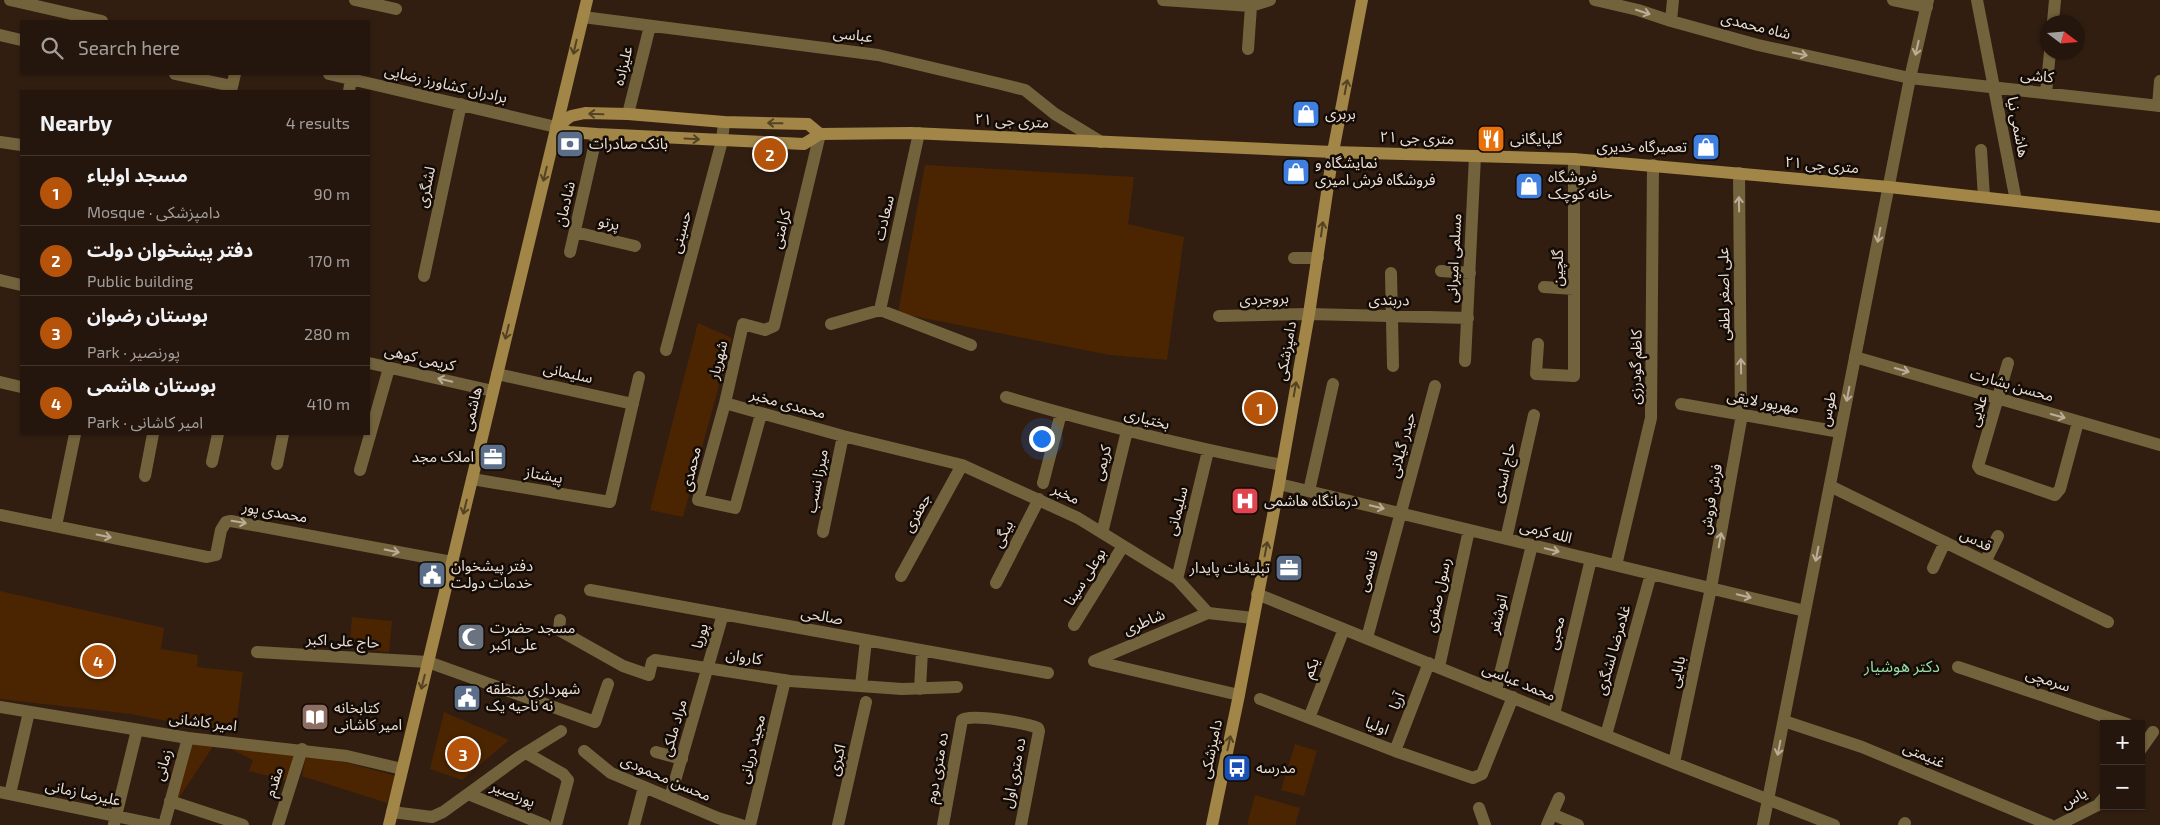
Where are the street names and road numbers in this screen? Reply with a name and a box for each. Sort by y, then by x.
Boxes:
street label: شاه محمدی [1719,8,1793,43]
street label: عباسی [832,23,874,46]
street label: علیزاده [608,44,637,88]
street label: برادران کشاورز رضایی [383,60,509,107]
street label: کاشی [2019,64,2055,87]
street label: هاشمی نیا [2003,95,2034,159]
street label: ۲۱ متری جی [974,109,1050,132]
street label: ۲۱ متری جی [1379,127,1455,148]
street label: ۲۱ متری جی [1784,152,1860,177]
street label: لشگری [412,164,439,209]
street label: شادمان [550,179,579,228]
street label: سعادت [869,193,897,242]
street label: کرامتی [766,206,795,250]
street label: حسینی [666,208,695,255]
street label: پرتو [596,211,622,235]
street label: مسلمی امیرانی [1442,213,1465,303]
street label: علی‌ اصغر لطفی [1713,247,1734,341]
street label: گلچین [1548,249,1568,286]
street label: بروجردی [1239,288,1289,309]
street label: دربندی [1368,290,1410,309]
street label: دامپزشکی [1271,320,1301,382]
street label: کاظم گودرزی [1625,328,1648,405]
street label: شهریار [703,338,732,382]
street label: کریمی کوهی [383,340,458,375]
street label: سلیمانی [542,358,595,387]
street label: محسن بشارت [1968,364,2056,406]
street label: محمدی مخبر [747,384,828,423]
street label: هاشمی [457,385,486,433]
street label: مهرپور لایقی [1725,386,1801,418]
street label: طوس [1815,390,1840,428]
street label: علایی [1964,392,1991,429]
street label: بختیاری [1122,404,1172,433]
street label: حیدر گیلانی [1384,410,1419,480]
street label: حاج اسدی [1487,441,1523,505]
street label: کریمی [1088,442,1115,483]
street label: محمدی [676,445,705,493]
street label: میرزا نسب [801,447,832,514]
street label: پیشتاز [522,462,565,488]
street label: فرش فروش [1695,462,1726,536]
street label: مخبر [1048,478,1083,508]
street label: سلیمانی [1161,484,1192,537]
street label: جعفری [898,490,935,535]
street label: محمدی پور [240,496,309,528]
street label: الله کرمی [1518,516,1574,547]
street label: بیگی [988,517,1017,551]
street label: قدس [1957,524,1995,555]
street label: بوعلی سینا [1059,544,1110,609]
street label: قاسمی [1353,548,1382,594]
street label: رسول صفری [1420,556,1455,634]
street label: انوشفر [1483,592,1512,636]
street label: صالحی [800,602,845,629]
street label: غلامرضا لشگری [1591,602,1635,697]
street label: شاطری [1120,604,1168,639]
street label: محبی [1542,614,1569,651]
street label: پوریا [687,621,713,651]
street label: حاج علی اکبر [305,629,380,655]
street label: کاروان [725,644,764,669]
street label: بابایی [1664,654,1689,690]
street label: یکم [1298,655,1325,682]
street label: محمد عباسی [1480,658,1559,705]
street label: سرمچی [2023,663,2073,697]
street label: آریا [1384,689,1409,712]
street label: مراد ملکی [656,697,691,759]
street label: امیر کاشانی [168,708,238,735]
street label: مجید دریانی [734,712,769,785]
street label: اولیا [1363,712,1392,739]
street label: دامپزشکی [1195,718,1227,781]
street label: ده متری دوم [921,731,954,805]
street label: ده متری اول [997,736,1030,810]
street label: غنیمتی [1900,737,1948,772]
street label: اکبری [824,742,849,778]
street label: زمانی [149,747,176,783]
street label: محسن محمودی [618,750,714,805]
street label: مقدم [260,764,289,800]
street label: علیرضا زمانی [44,775,123,810]
street label: پورنصیر [487,776,538,812]
street label: یاس [2057,783,2090,812]

